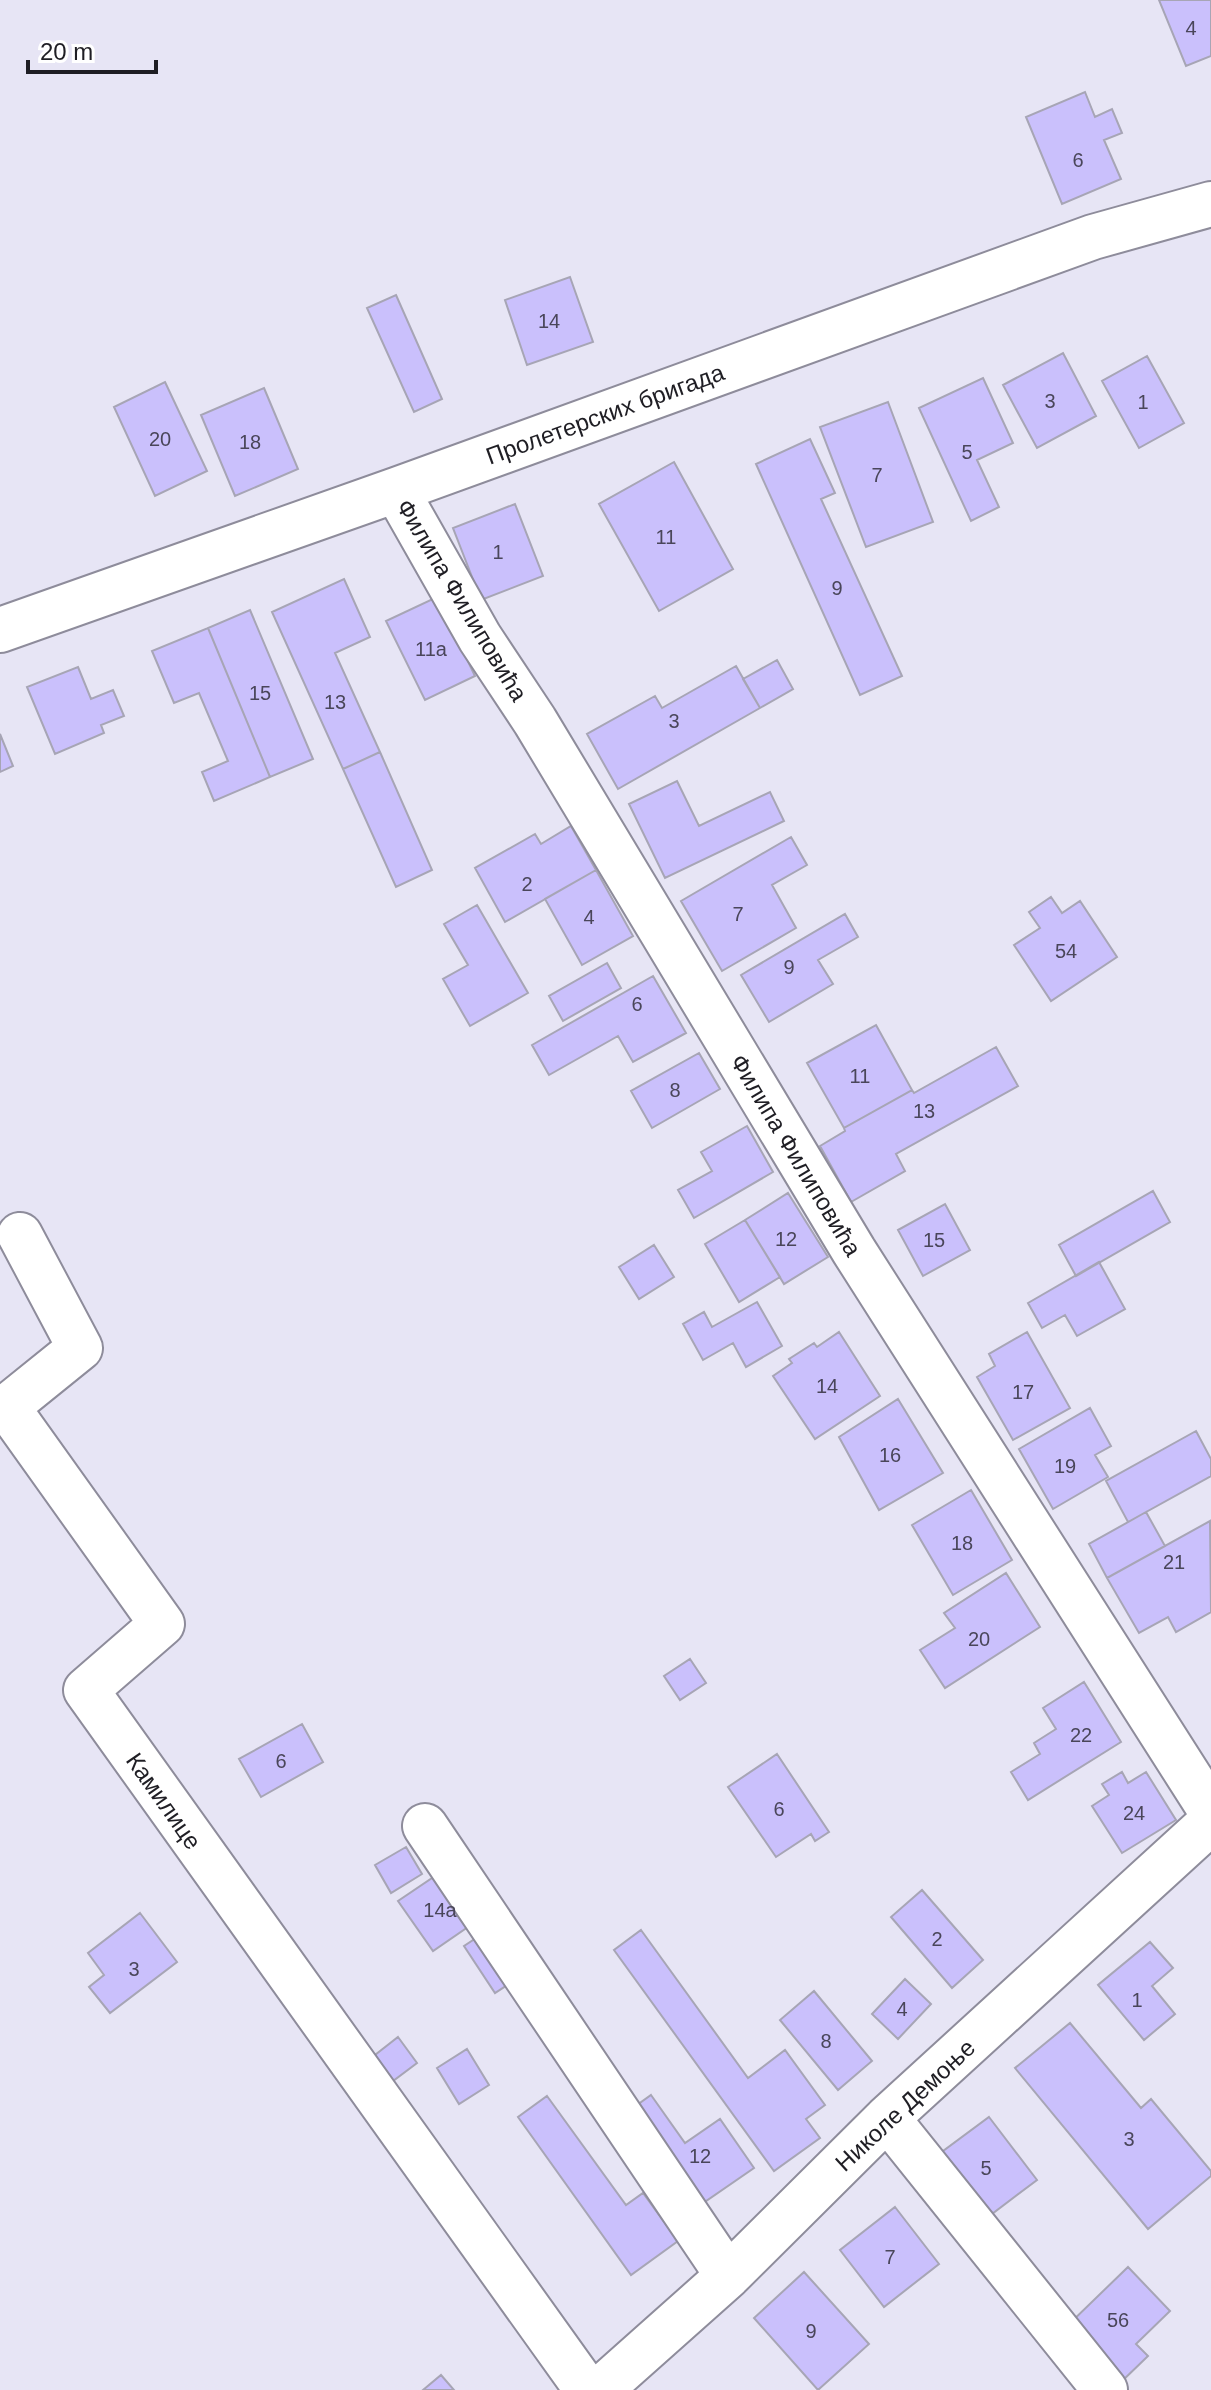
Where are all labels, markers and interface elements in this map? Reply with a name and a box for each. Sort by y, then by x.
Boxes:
house number: 4 [1185,17,1197,39]
scale bar [28,24,156,74]
text: 20 m [40,38,93,65]
house number: 6 [1072,149,1084,171]
house number: 14 [538,310,560,332]
street label: Пролетерских бригада [482,358,728,470]
house number: 3 [1044,390,1056,412]
house number: 1 [1137,391,1149,413]
house number: 20 [149,428,171,450]
house number: 18 [239,431,261,453]
house number: 5 [961,441,973,463]
house number: 7 [871,464,883,486]
street label: Филипа Филиповића [391,494,533,706]
house number: 11 [656,526,676,548]
house number: 1 [492,541,504,563]
house number: 9 [831,577,843,599]
house number: 11a [415,638,448,660]
house number: 15 [249,682,271,704]
house number: 13 [324,691,346,713]
house number: 3 [668,710,680,732]
house number: 2 [521,873,533,895]
house number: 7 [732,903,744,925]
house number: 4 [583,906,595,928]
house number: 54 [1055,940,1077,962]
house number: 9 [783,956,795,978]
house number: 6 [631,993,643,1015]
street label: Филипа Филиповића [725,1049,867,1261]
house number: 11 [850,1065,870,1087]
house number: 8 [669,1079,681,1101]
house number: 13 [913,1100,935,1122]
house number: 12 [775,1228,797,1250]
house number: 15 [923,1229,945,1251]
house number: 14 [816,1375,838,1397]
house number: 17 [1012,1381,1034,1403]
house number: 16 [879,1444,901,1466]
house number: 19 [1054,1455,1076,1477]
house number: 18 [951,1532,973,1554]
house number: 21 [1163,1551,1185,1573]
house number: 20 [968,1628,990,1650]
house number: 22 [1070,1724,1092,1746]
street label: Камилице [121,1748,207,1854]
house number: 6 [275,1750,287,1772]
house number: 6 [773,1798,785,1820]
house number: 24 [1123,1802,1145,1824]
house number: 14a [423,1899,458,1921]
house number: 2 [931,1928,943,1950]
house number: 3 [128,1958,140,1980]
house number: 1 [1131,1989,1143,2011]
house number: 4 [896,1998,908,2020]
house number: 8 [820,2030,832,2052]
street label: Николе Демоње [830,2034,980,2176]
house number: 3 [1123,2128,1135,2150]
house number: 12 [689,2145,711,2167]
house number: 5 [980,2157,992,2179]
house number: 7 [884,2246,896,2268]
house number: 56 [1107,2309,1129,2331]
house number: 9 [805,2320,817,2342]

